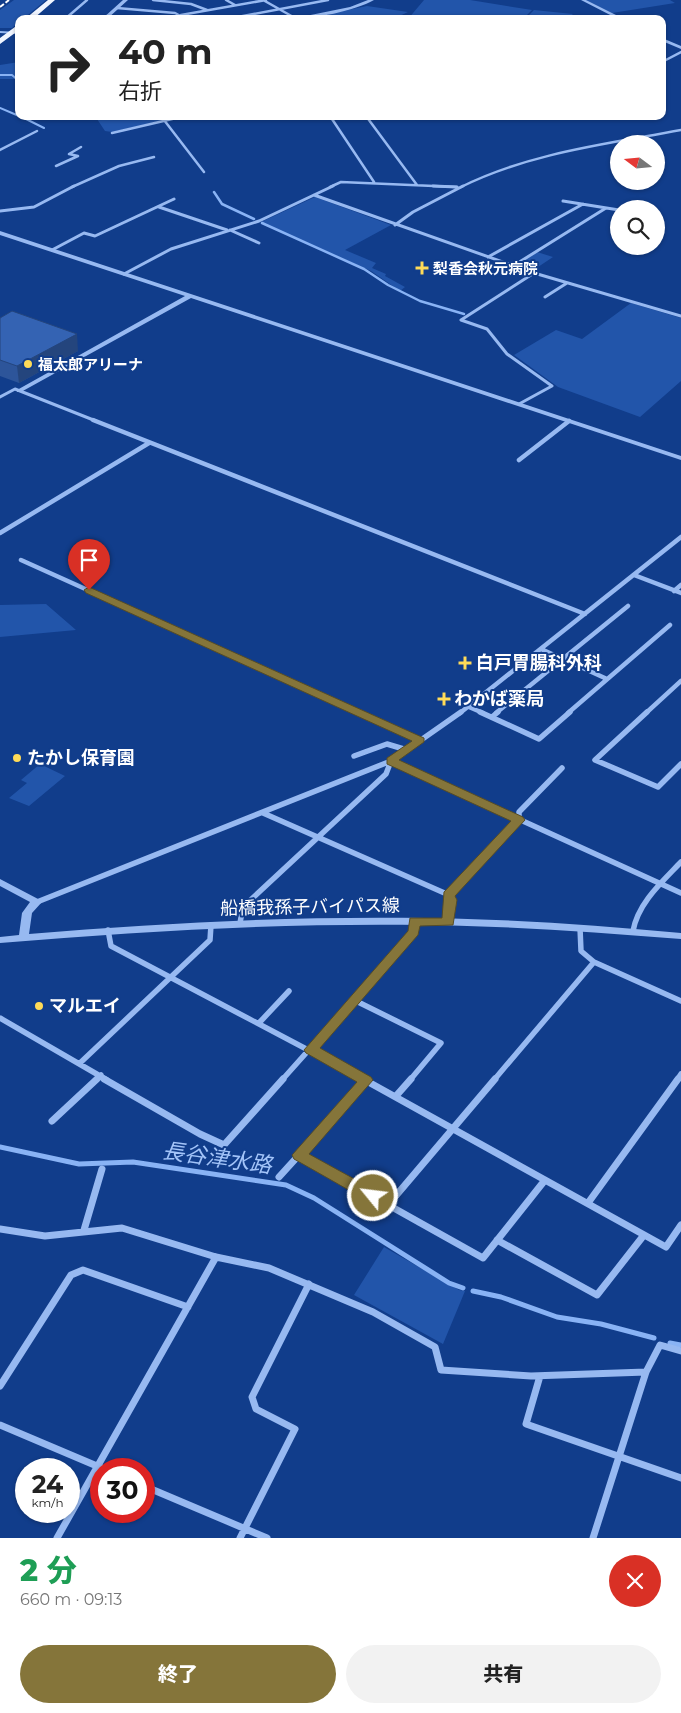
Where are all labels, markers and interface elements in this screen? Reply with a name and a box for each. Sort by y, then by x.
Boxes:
text: 40 m [118,30,213,73]
icon: right [35,35,100,100]
text: 右折 [118,78,162,105]
north arrow [610,135,665,190]
map controls [610,135,665,255]
button: search [610,200,665,255]
place label: 梨香会秋元病院 [433,259,538,278]
marker: 梨香会秋元病院 [415,261,429,275]
place label: 福太郎アリーナ [37,355,143,374]
marker: 福太郎アリーナ [22,358,34,370]
pin [68,539,110,590]
icon: arrive [75,546,103,574]
place label: 白戸胃腸科外科 [476,652,602,674]
marker: 白戸胃腸科外科 [458,656,472,670]
place label: わかば薬局 [454,688,544,710]
marker: わかば薬局 [438,693,450,705]
place label: たかし保育園 [27,747,135,769]
marker: たかし保育園 [11,752,23,764]
street label: 船橋我孫子バイパス線 [220,894,400,920]
place label: マルエイ [49,995,121,1017]
marker: マルエイ [33,1000,45,1012]
water label: 長谷津水路 [161,1137,275,1179]
position arrow [346,1169,398,1221]
speed limit sign: 30 [90,1458,155,1523]
text: 24 [32,1469,63,1499]
text: km/h [31,1495,64,1510]
text: 2 分 [20,1552,77,1589]
button: close [609,1555,661,1607]
text: 660 m · 09:13 [20,1590,122,1609]
button: 終了 [20,1645,336,1703]
button: 共有 [346,1645,661,1703]

